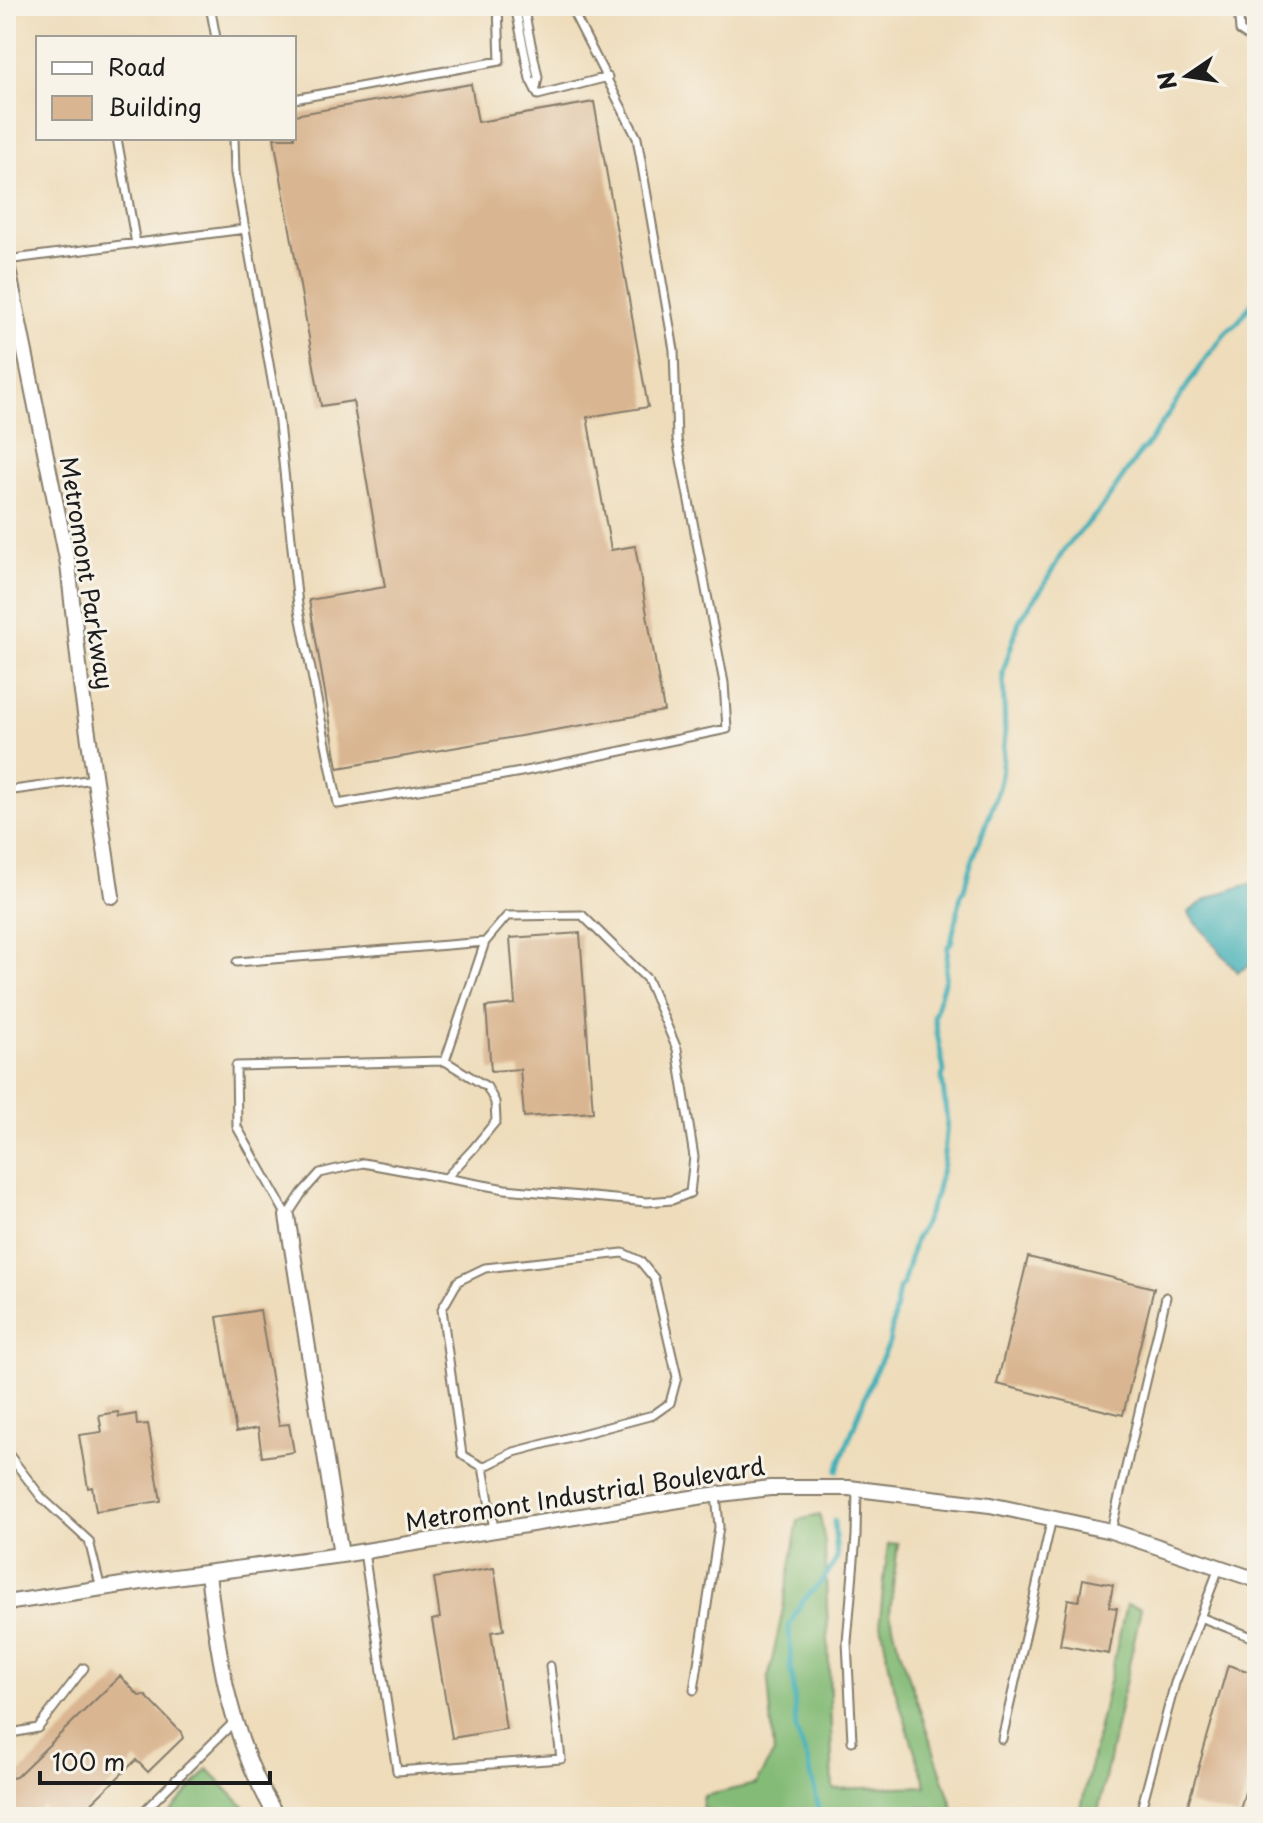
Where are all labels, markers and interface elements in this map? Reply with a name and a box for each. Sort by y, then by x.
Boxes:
legend [36,36,296,140]
north arrow [1147,36,1227,116]
text: Road [108,48,166,84]
text: N [1148,69,1184,93]
text: Building [108,88,202,124]
street label: Metromont Parkway [52,454,124,692]
street label: Metromont Industrial Boulevard [402,1447,767,1539]
scale bar [40,1735,270,1785]
text: 100 m [52,1743,125,1779]

